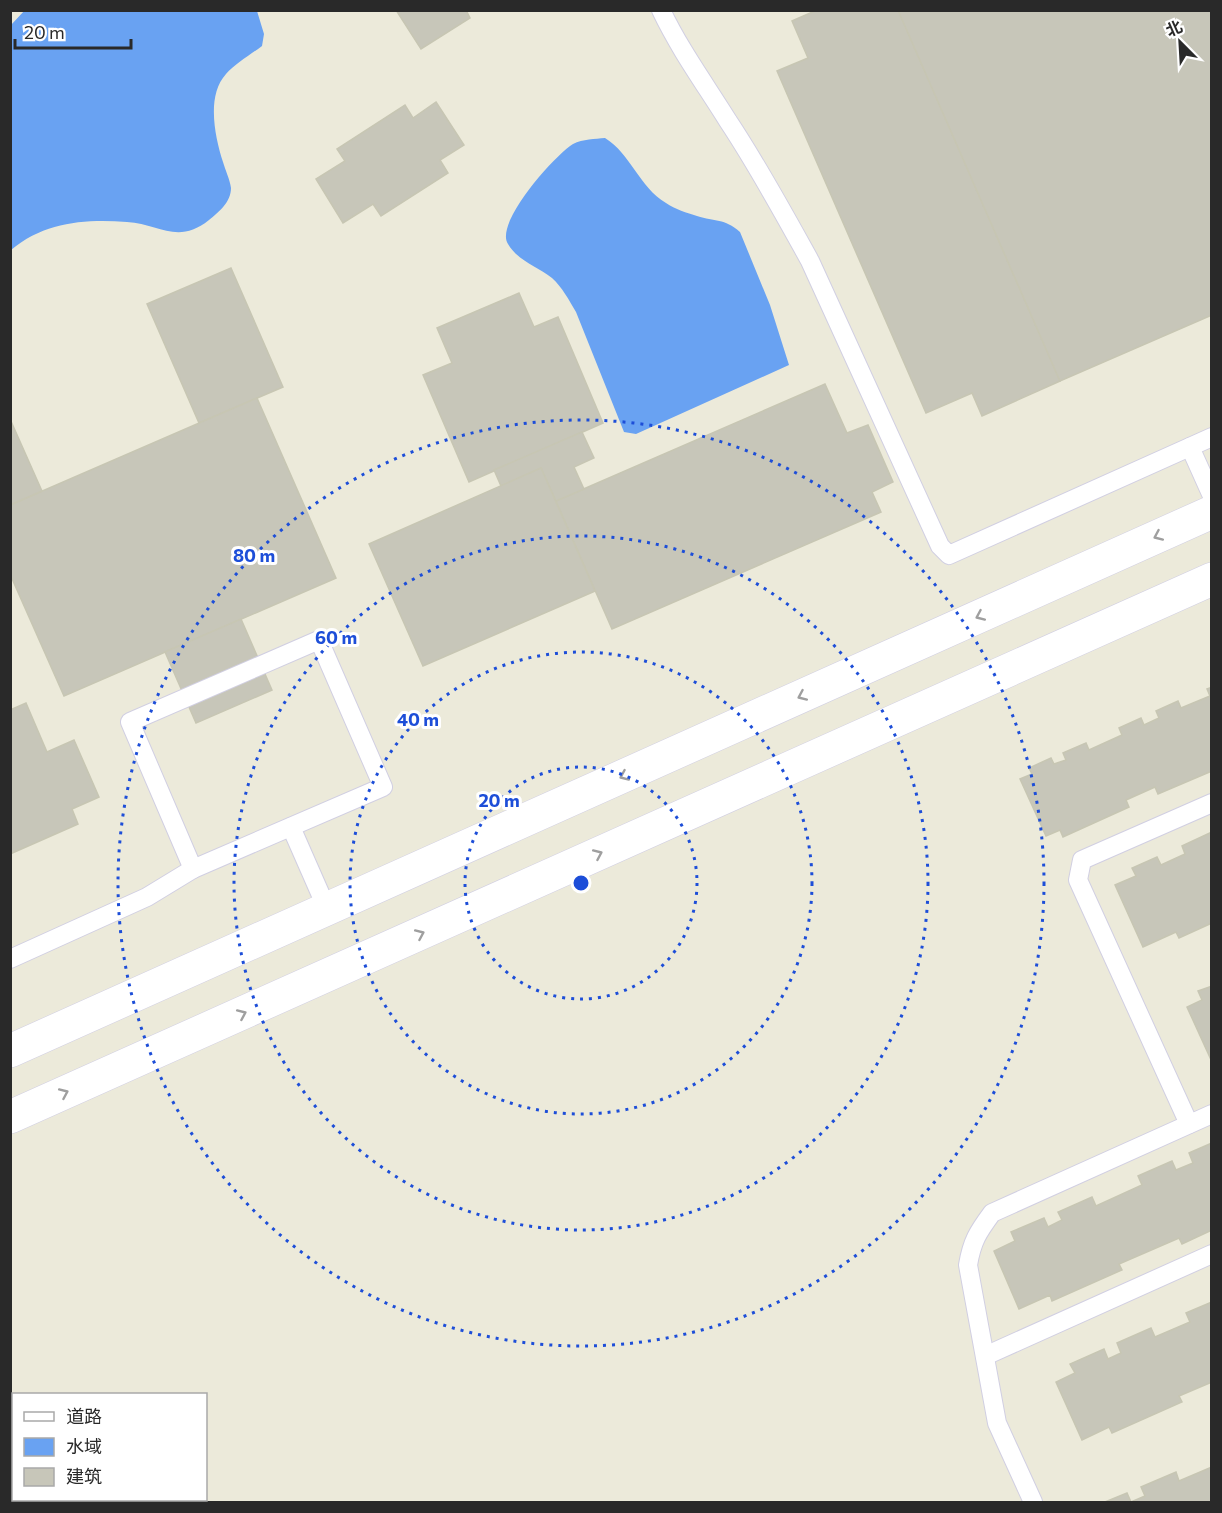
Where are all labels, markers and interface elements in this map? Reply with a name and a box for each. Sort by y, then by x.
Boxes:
scale bar [15,12,130,50]
north arrow [1150,12,1210,72]
text: 北 [1163,16,1185,40]
text: 20 m [24,21,65,43]
one-way arrow [1154,529,1165,541]
text: 80 m [233,544,275,566]
one-way arrow [976,609,987,621]
text: 60 m [315,626,357,648]
one-way arrow [798,689,809,701]
text: 40 m [397,708,439,730]
one-way arrow [620,768,631,780]
text: 20 m [478,789,520,811]
one-way arrow [591,849,602,861]
centre of rings [571,873,591,893]
one-way arrow [413,929,424,941]
one-way arrow [235,1009,246,1021]
one-way arrow [57,1089,68,1101]
legend [12,1393,207,1501]
text: 道路 [66,1405,102,1427]
text: 水域 [66,1435,102,1457]
text: 建筑 [66,1465,102,1487]

